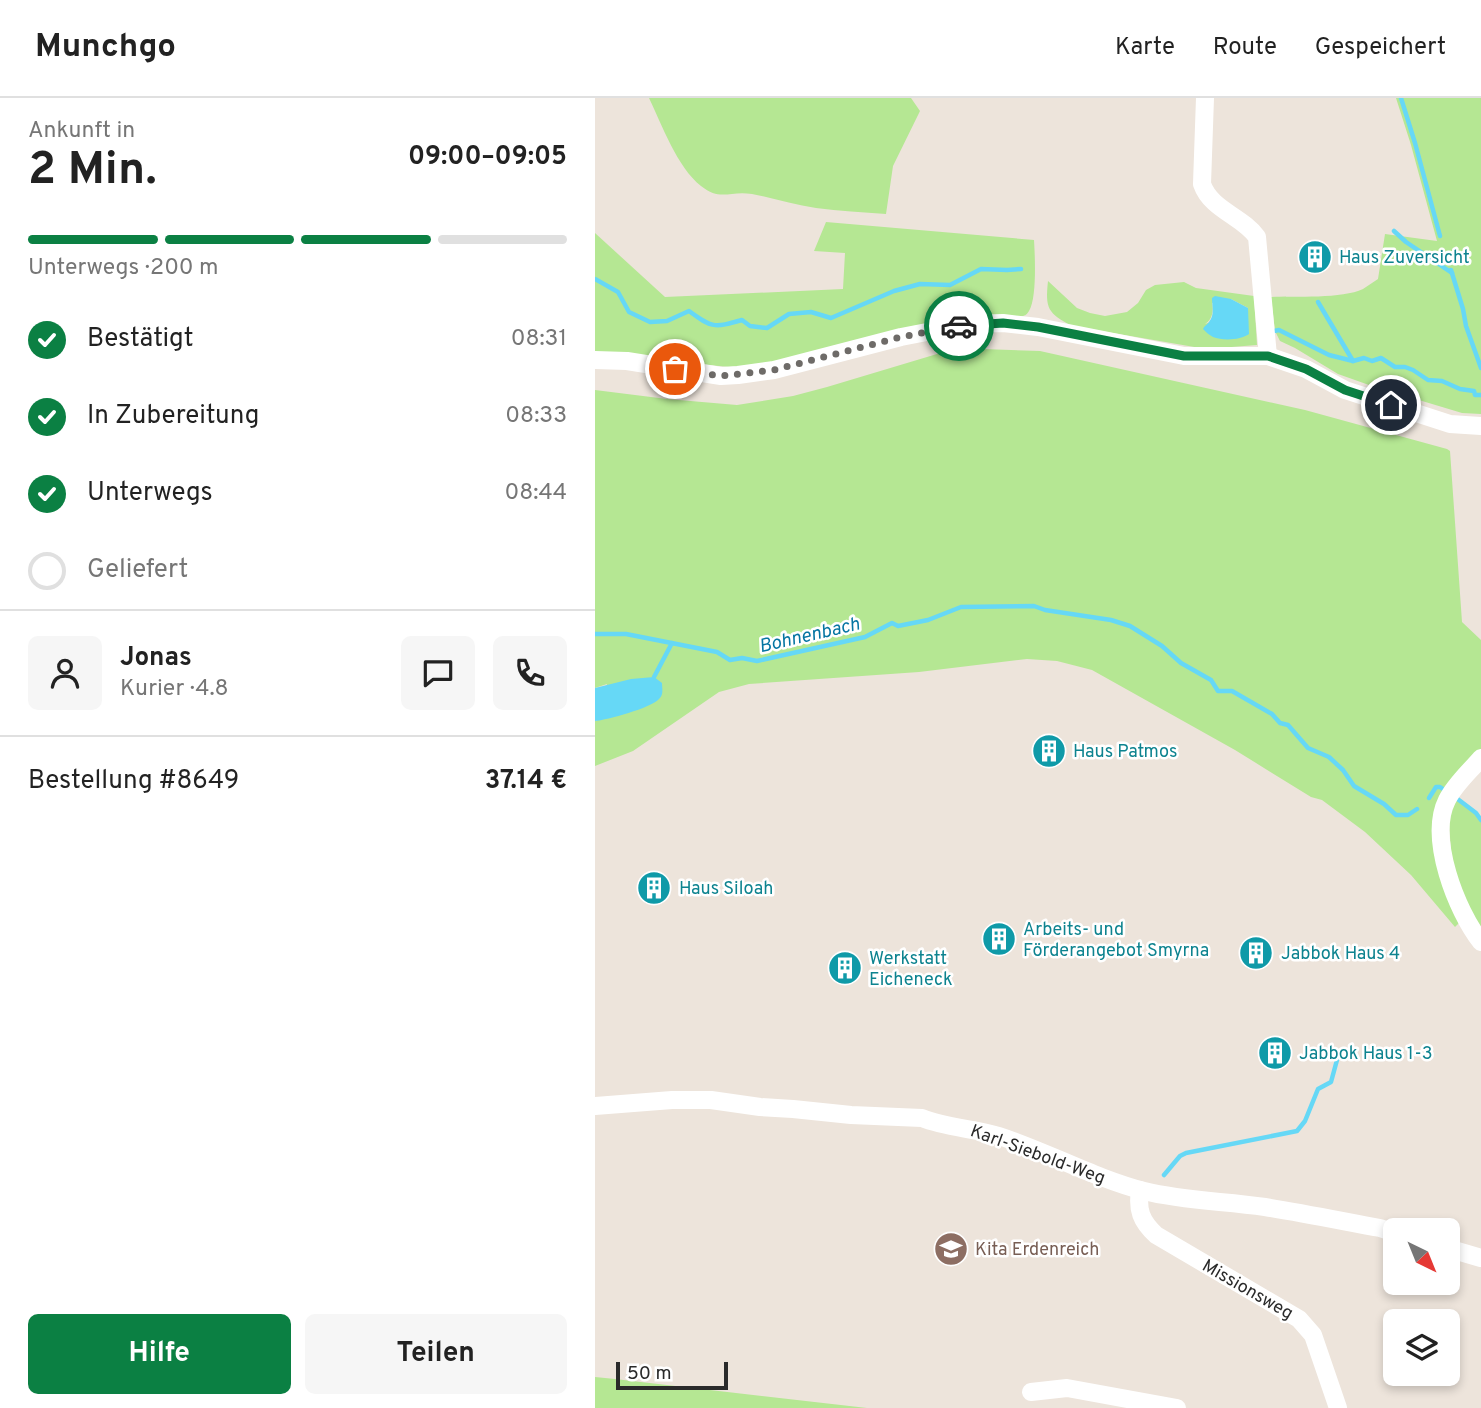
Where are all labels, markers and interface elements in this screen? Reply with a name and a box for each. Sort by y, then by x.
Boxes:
text: Munchgo [35,27,176,69]
text: Karte [1115,33,1175,63]
text: Route [1213,33,1277,63]
text: Gespeichert [1315,33,1446,63]
text: Ankunft in [28,117,135,146]
text: 09:00–09:05 [408,141,567,174]
text: 2 Min. [28,142,157,201]
building icon: Haus Zuversicht [1296,238,1334,276]
place label: Haus Zuversicht [1339,247,1470,270]
text: Unterwegs · 200 m [28,254,218,283]
courier [924,291,994,361]
icon: car [940,307,978,345]
icon: check [28,321,66,359]
text: Bestätigt [87,323,194,356]
text: 08:31 [511,325,567,354]
pin [645,339,705,399]
icon: bag [656,350,694,388]
pin [1361,375,1421,435]
icon: home [1372,386,1410,424]
icon: check [28,398,66,436]
text: In Zubereitung [87,400,259,433]
text: 08:33 [505,402,567,431]
icon: check [28,475,66,513]
text: Unterwegs [87,477,213,510]
text: 08:44 [504,479,567,508]
text: Geliefert [87,554,188,587]
water label: Bohnenbach [757,613,863,659]
button: person [28,636,102,710]
button: chat [401,636,475,710]
button: phone [493,636,567,710]
text: Jonas [120,642,192,675]
text: Kurier · 4.8 [120,675,229,704]
building icon: Haus Patmos [1030,732,1068,770]
place label: Haus Patmos [1073,741,1177,764]
text: Bestellung #8649 [28,765,239,798]
text: 37.14 € [485,765,567,798]
building icon: Haus Siloah [635,869,673,907]
place label: Haus Siloah [679,878,773,901]
place label: Arbeits- und Förderangebot Smyrna [1023,919,1209,963]
building icon: Arbeits- und Förderangebot Smyrna [980,920,1018,958]
building icon: Jabbok Haus 4 [1237,934,1275,972]
place label: Jabbok Haus 4 [1281,943,1400,966]
place label: Werkstatt Eicheneck [869,948,953,992]
building icon: Werkstatt Eicheneck [826,949,864,987]
building icon: Jabbok Haus 1-3 [1256,1034,1294,1072]
place label: Jabbok Haus 1-3 [1299,1043,1433,1066]
street label: Karl-Siebold-Weg [967,1120,1108,1191]
north arrow [1383,1218,1459,1295]
map controls [1383,1218,1460,1386]
school or university icon: Kita Erdenreich [932,1230,970,1268]
place label: Kita Erdenreich [975,1239,1099,1262]
street label: Missionsweg [1197,1255,1297,1326]
button: layers [1383,1309,1460,1386]
button: Hilfe [28,1314,291,1394]
button: Teilen [305,1314,567,1394]
scale bar [616,1359,728,1391]
text: 50 m [627,1362,672,1386]

